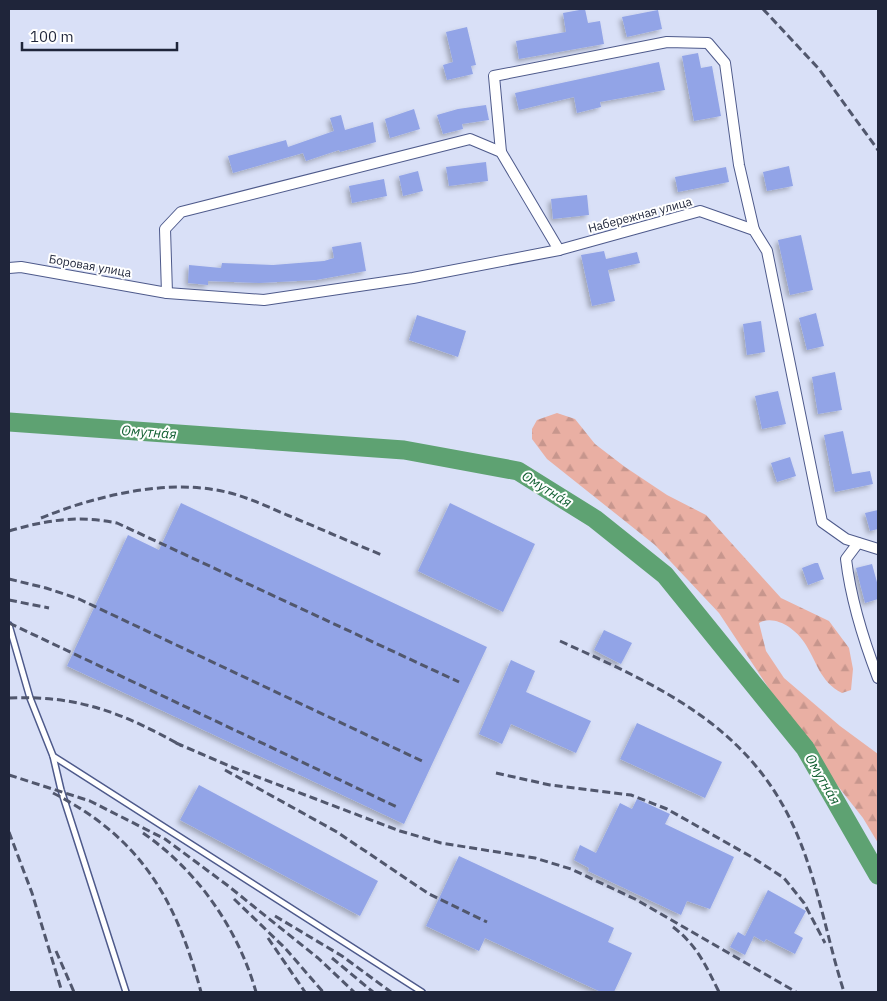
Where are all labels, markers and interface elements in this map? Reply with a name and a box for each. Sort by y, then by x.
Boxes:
scale bar [22,20,178,52]
text: 100 m [30,27,74,46]
street label: Набережная улица [586,193,694,236]
street label: Боровая улица [48,251,133,280]
water label: Омутна́я [121,421,177,443]
water label: Омутна́я [519,467,575,511]
water label: Омутна́я [801,750,845,808]

